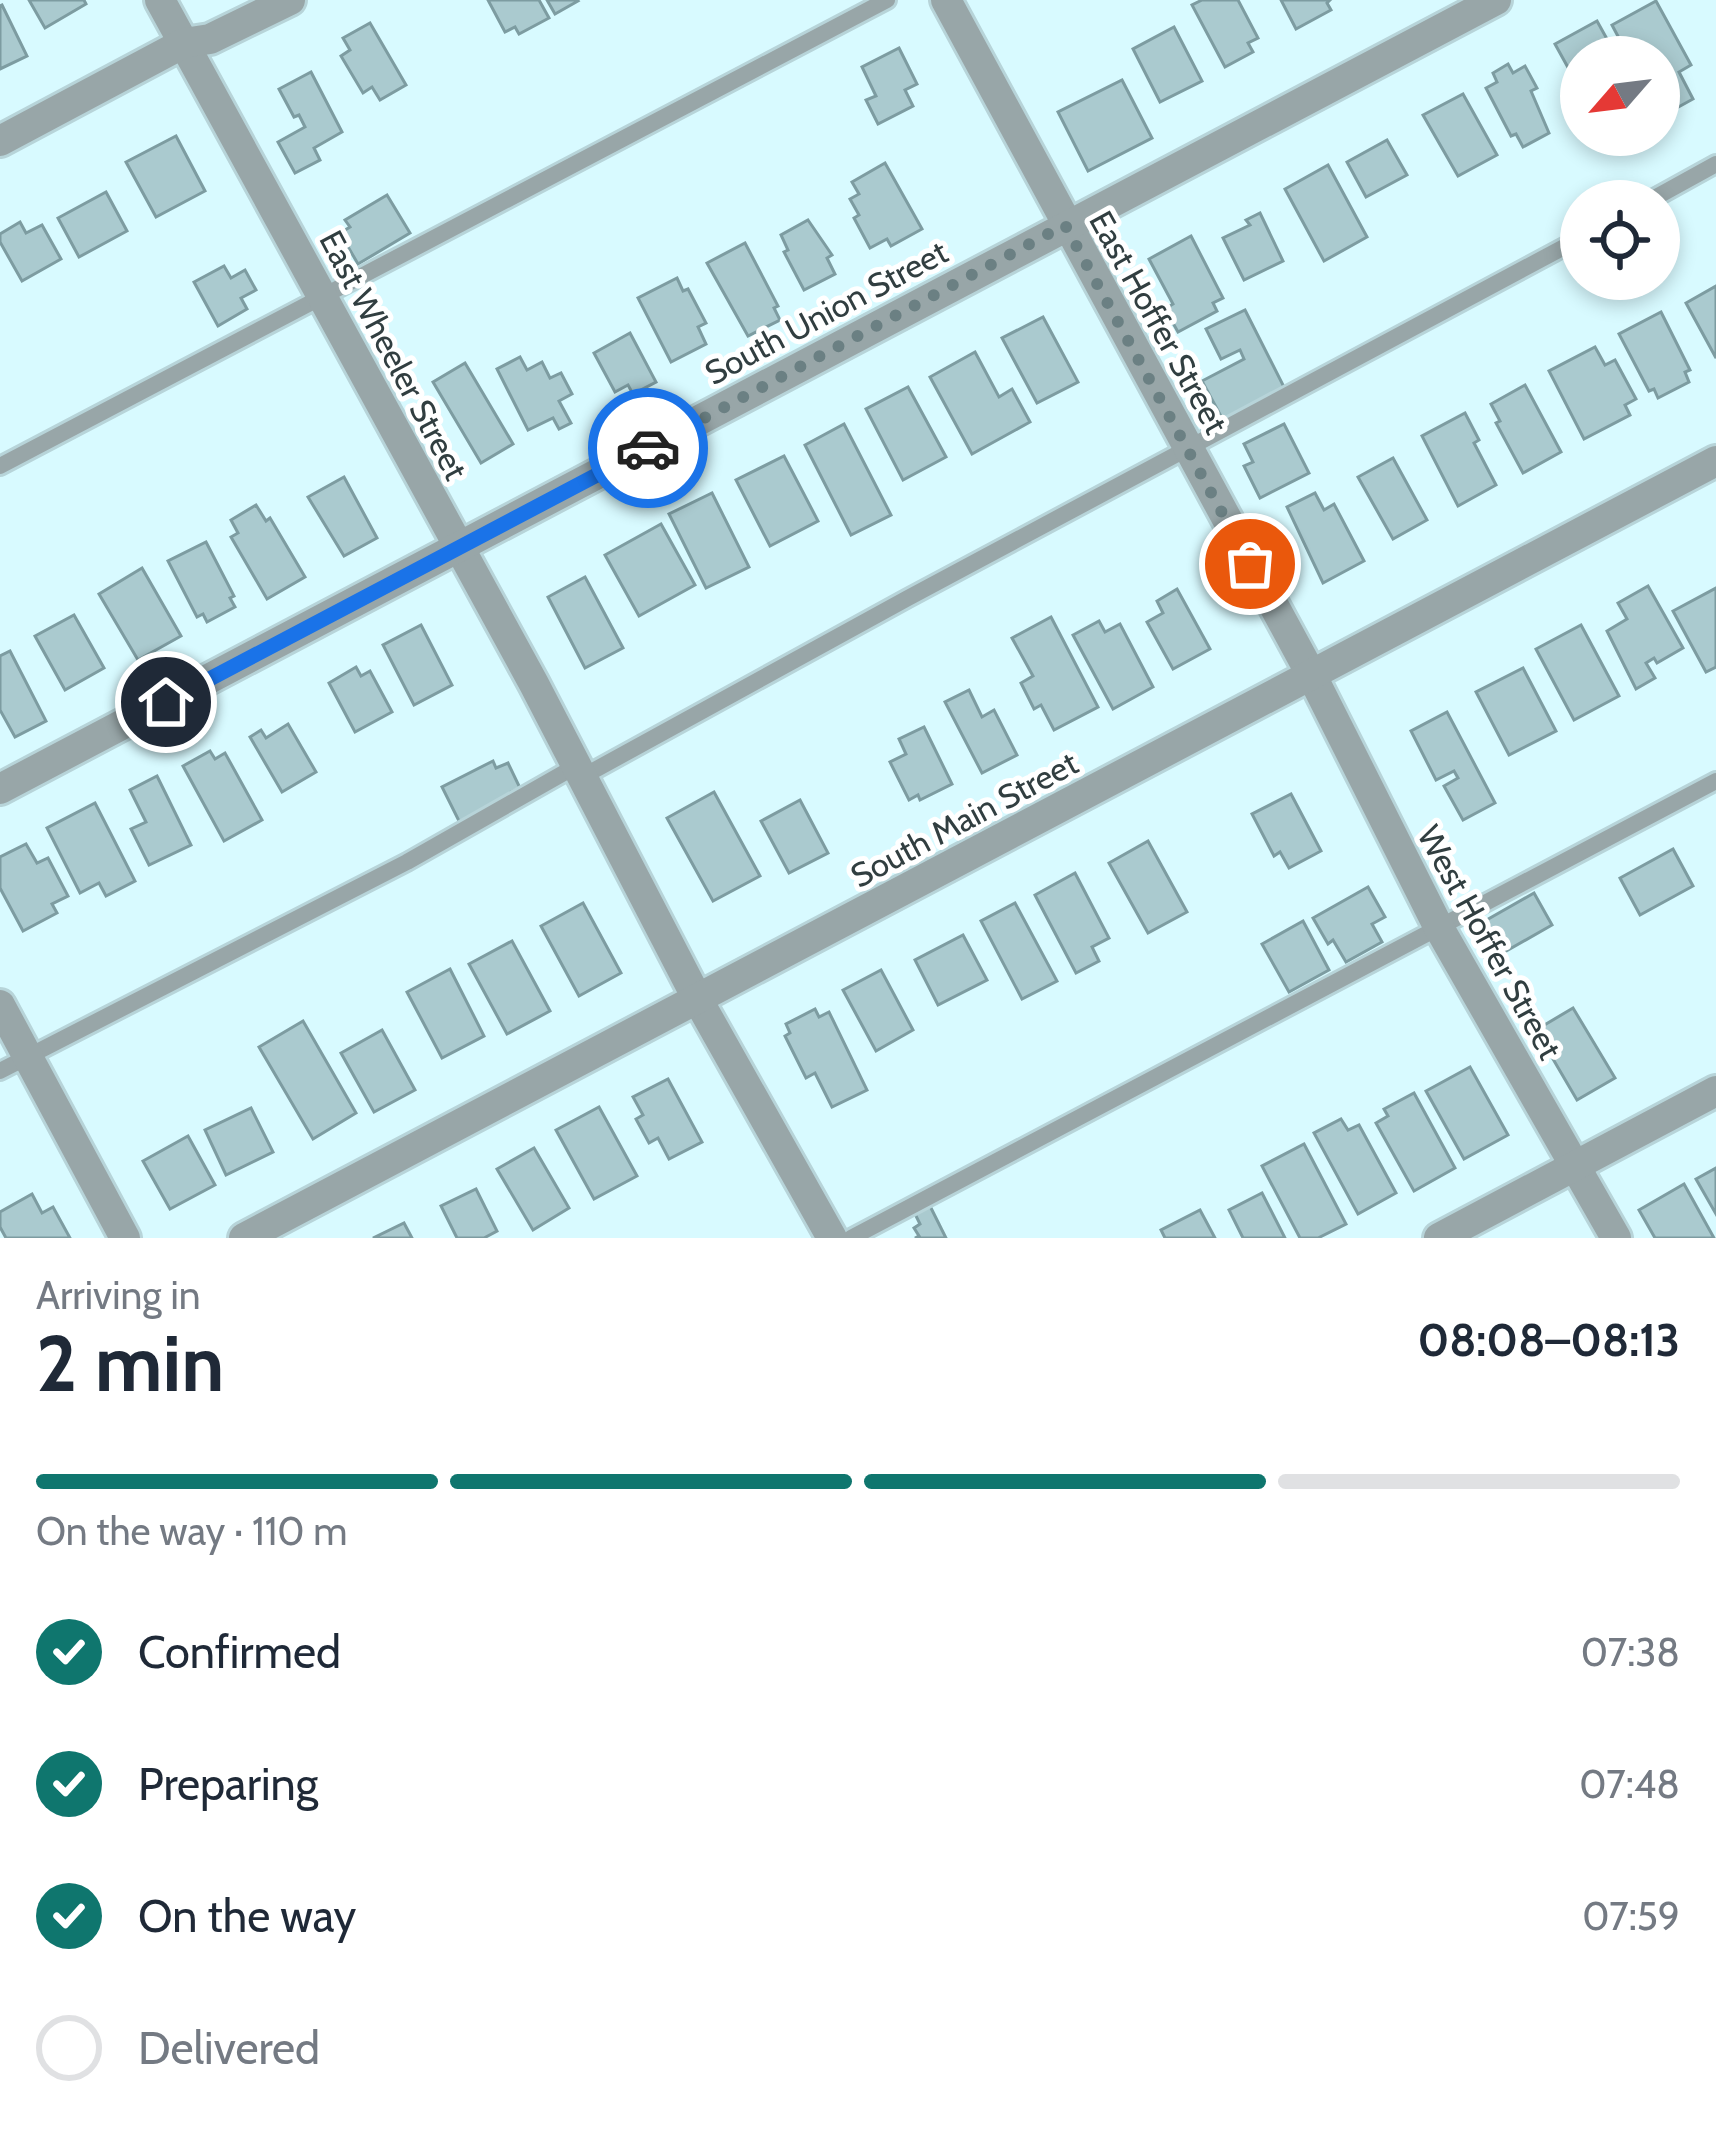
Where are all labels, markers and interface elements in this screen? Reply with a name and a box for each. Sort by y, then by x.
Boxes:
north arrow [1560,36,1680,156]
map controls [1560,36,1680,300]
button: locate [1560,180,1680,300]
street label: East Hoffer Street [1081,204,1237,440]
street label: East Wheeler Street [311,224,477,486]
street label: South Union Street [698,231,954,393]
courier [588,388,708,508]
icon: car [615,415,681,481]
pin [1199,513,1301,615]
icon: bag [1217,531,1283,597]
pin [115,651,217,753]
icon: home [133,669,199,735]
street label: South Main Street [844,742,1084,896]
street label: West Hoffer Street [1409,818,1571,1066]
text: Arriving in [36,1271,200,1319]
text: 08:08–08:13 [1417,1313,1680,1367]
text: 2 min [36,1316,224,1411]
text: On the way · 110 m [36,1507,348,1555]
icon: check [36,1619,102,1685]
text: Confirmed [138,1625,341,1679]
text: 07:38 [1581,1628,1680,1676]
icon: check [36,1751,102,1817]
text: Preparing [138,1757,318,1811]
text: 07:48 [1579,1760,1680,1808]
icon: check [36,1883,102,1949]
text: On the way [138,1889,356,1943]
text: 07:59 [1582,1892,1680,1940]
text: Delivered [138,2021,320,2075]

